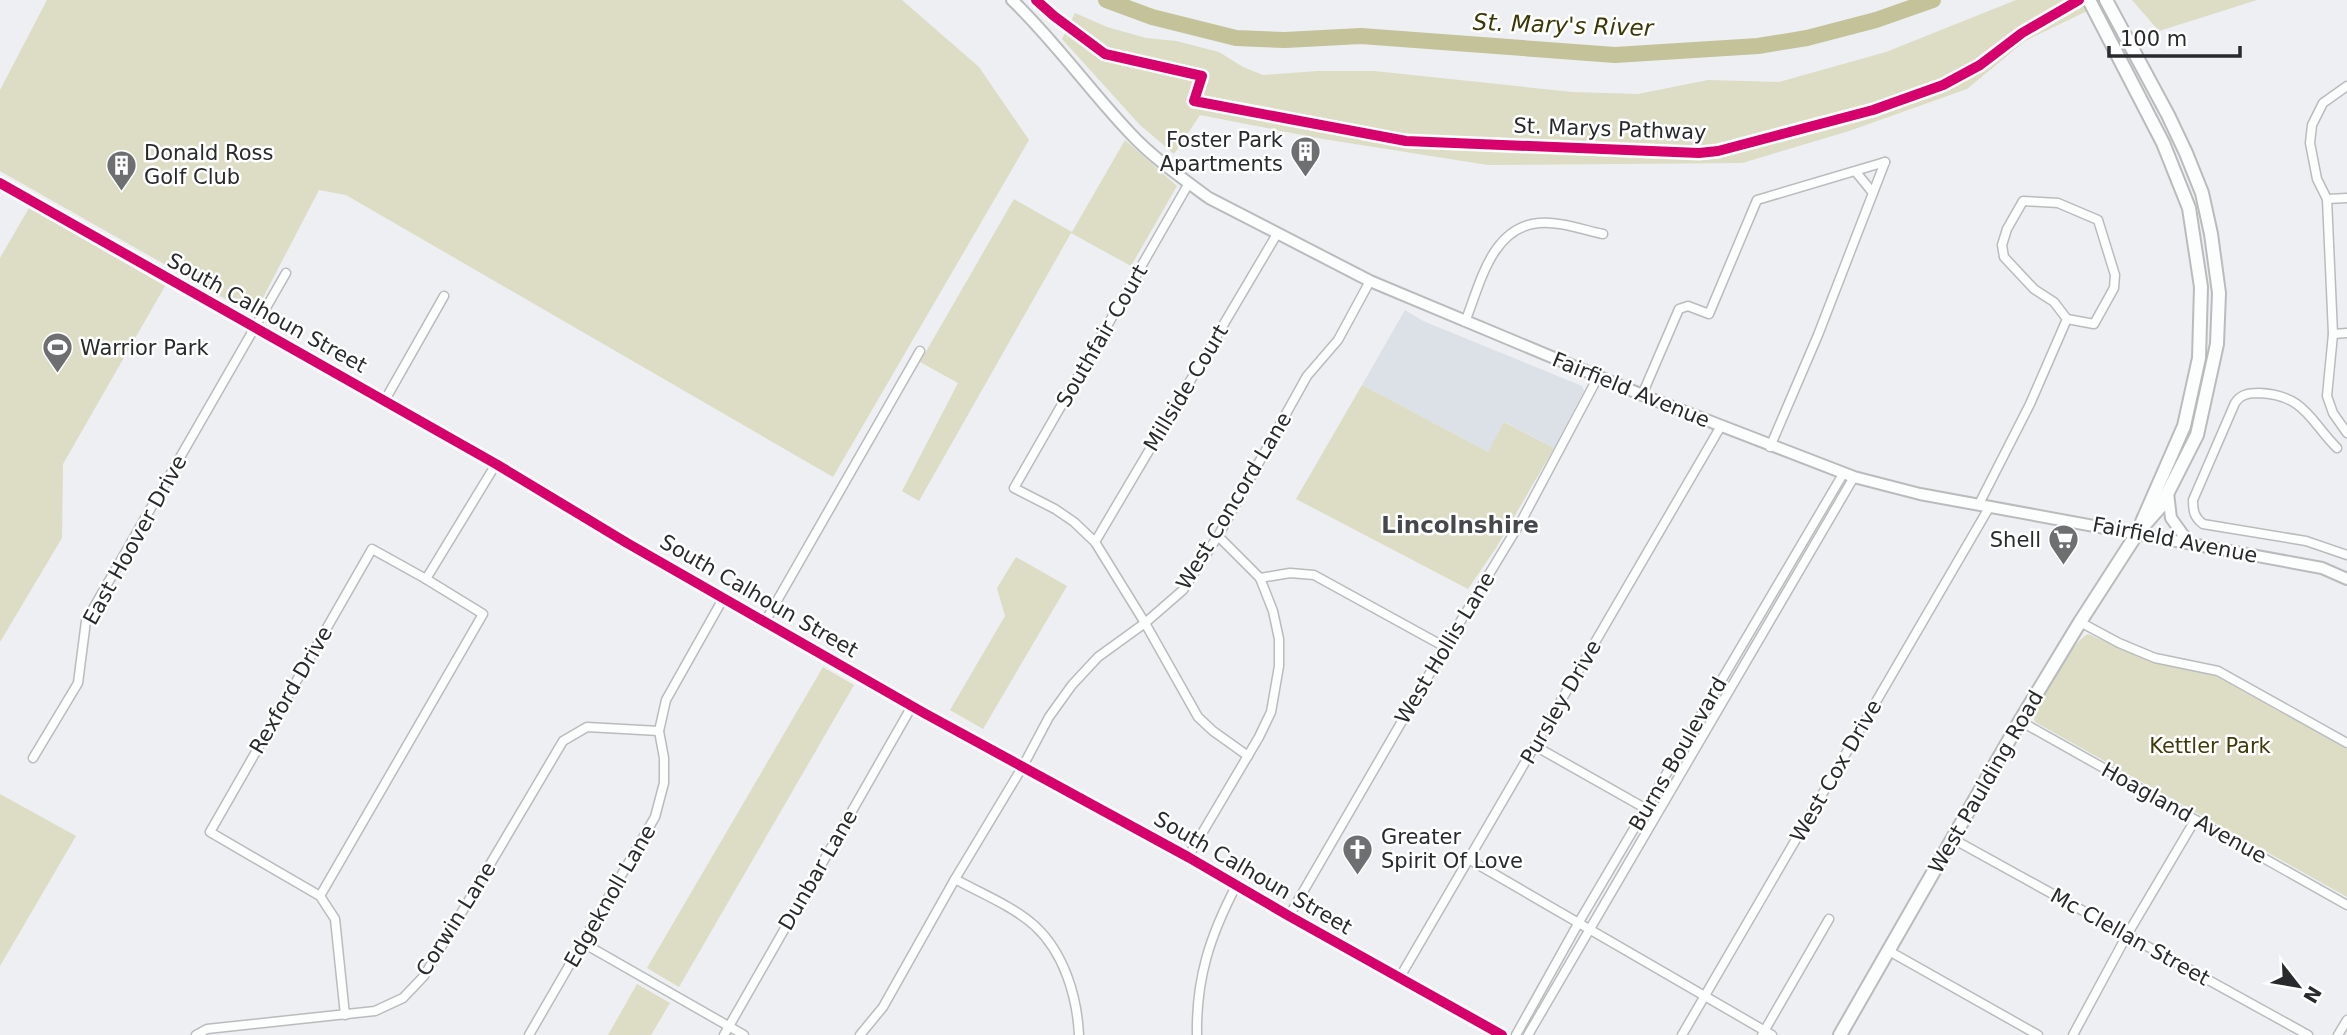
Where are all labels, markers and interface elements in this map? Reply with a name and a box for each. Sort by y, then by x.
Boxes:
water label: St. Mary's River [1472,9,1655,41]
scale bar [2109,14,2240,58]
text: 100 m [2120,27,2187,51]
street label: St. Marys Pathway [1513,114,1707,144]
place label: Foster Park Apartments [1160,128,1284,176]
building icon: Foster Park Apartments [1289,135,1323,179]
place label: Donald Ross Golf Club [144,141,273,189]
building icon: Donald Ross Golf Club [104,148,138,192]
street label: South Calhoun Street [163,248,371,378]
street label: Southfair Court [1052,261,1152,411]
street label: Millside Court [1139,321,1233,455]
sports icon: Warrior Park [40,331,74,375]
place label: Warrior Park [80,336,209,360]
street label: Fairfield Avenue [1549,348,1713,432]
street label: West Concord Lane [1172,408,1296,594]
street label: East Hoover Drive [78,451,192,629]
district label: Lincolnshire [1381,512,1539,538]
street label: Fairfield Avenue [2090,512,2260,568]
supermarket icon: Shell [2047,523,2081,567]
place label: Shell [1990,528,2041,552]
street label: South Calhoun Street [656,530,862,662]
street label: West Hollis Lane [1390,568,1500,728]
street label: Rexford Drive [245,622,337,758]
street label: Pursley Drive [1516,636,1606,768]
street label: Burns Boulevard [1624,673,1732,835]
street label: West Paulding Road [1924,686,2048,878]
street label: West Cox Drive [1786,696,1886,846]
park label: Kettler Park [2149,734,2272,758]
street label: Hoagland Avenue [2097,758,2271,868]
street label: Dunbar Lane [774,805,862,935]
street label: South Calhoun Street [1150,807,1356,939]
street label: Edgeknoll Lane [560,821,660,971]
place label: Greater Spirit Of Love [1381,825,1523,873]
church icon: Greater Spirit Of Love [1341,832,1375,876]
street label: Corwin Lane [411,858,501,980]
street label: Mc Clellan Street [2046,883,2214,991]
north arrow [2263,951,2333,1021]
text: N [2299,982,2326,1007]

